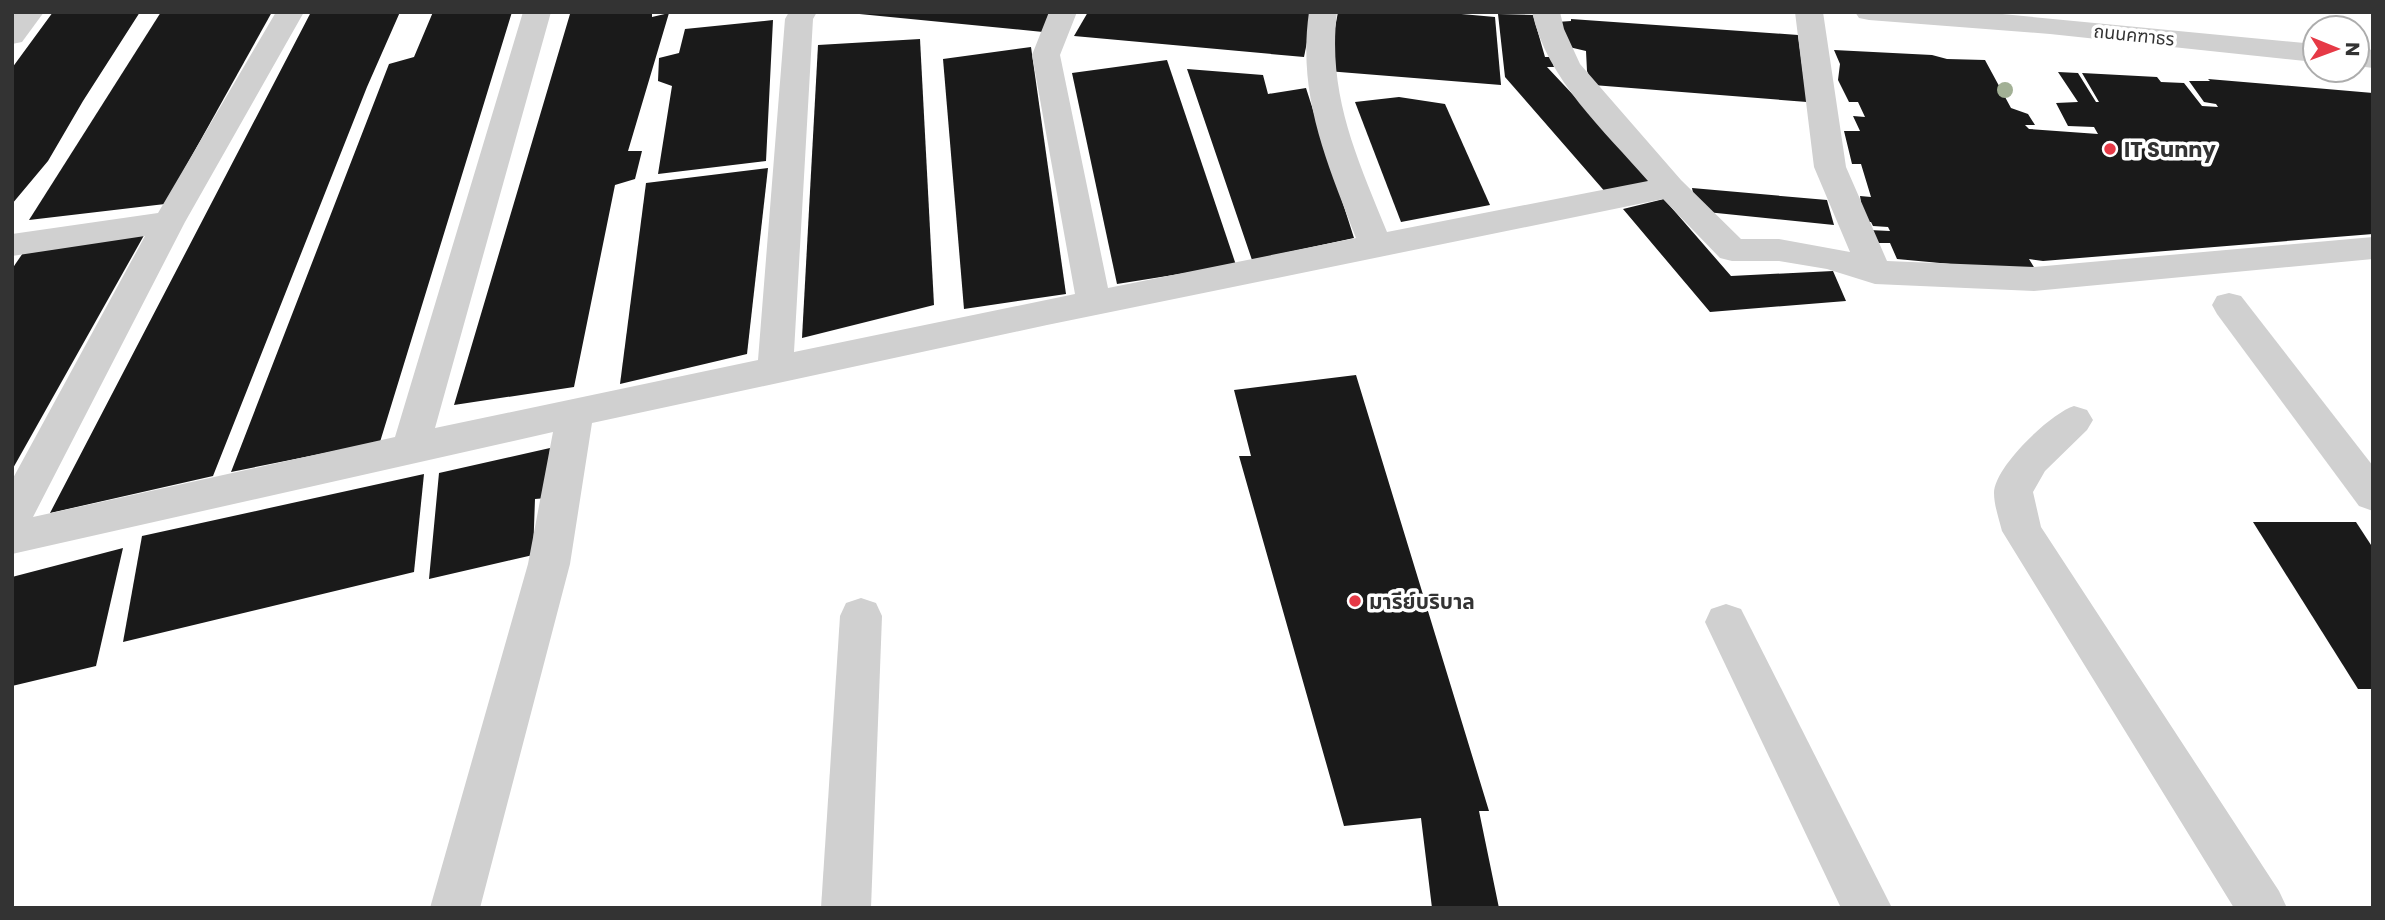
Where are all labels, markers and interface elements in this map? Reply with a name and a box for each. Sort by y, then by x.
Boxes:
north arrow [2301,14,2371,84]
street label: ถนนคฑาธร [2092,18,2176,52]
text: N [2339,42,2366,57]
place label: IT Sunny [2124,135,2216,164]
marker: IT Sunny [2102,141,2118,157]
place label: มารีย์บริบาล [1369,587,1475,616]
marker: มารีย์บริบาล [1347,593,1363,609]

